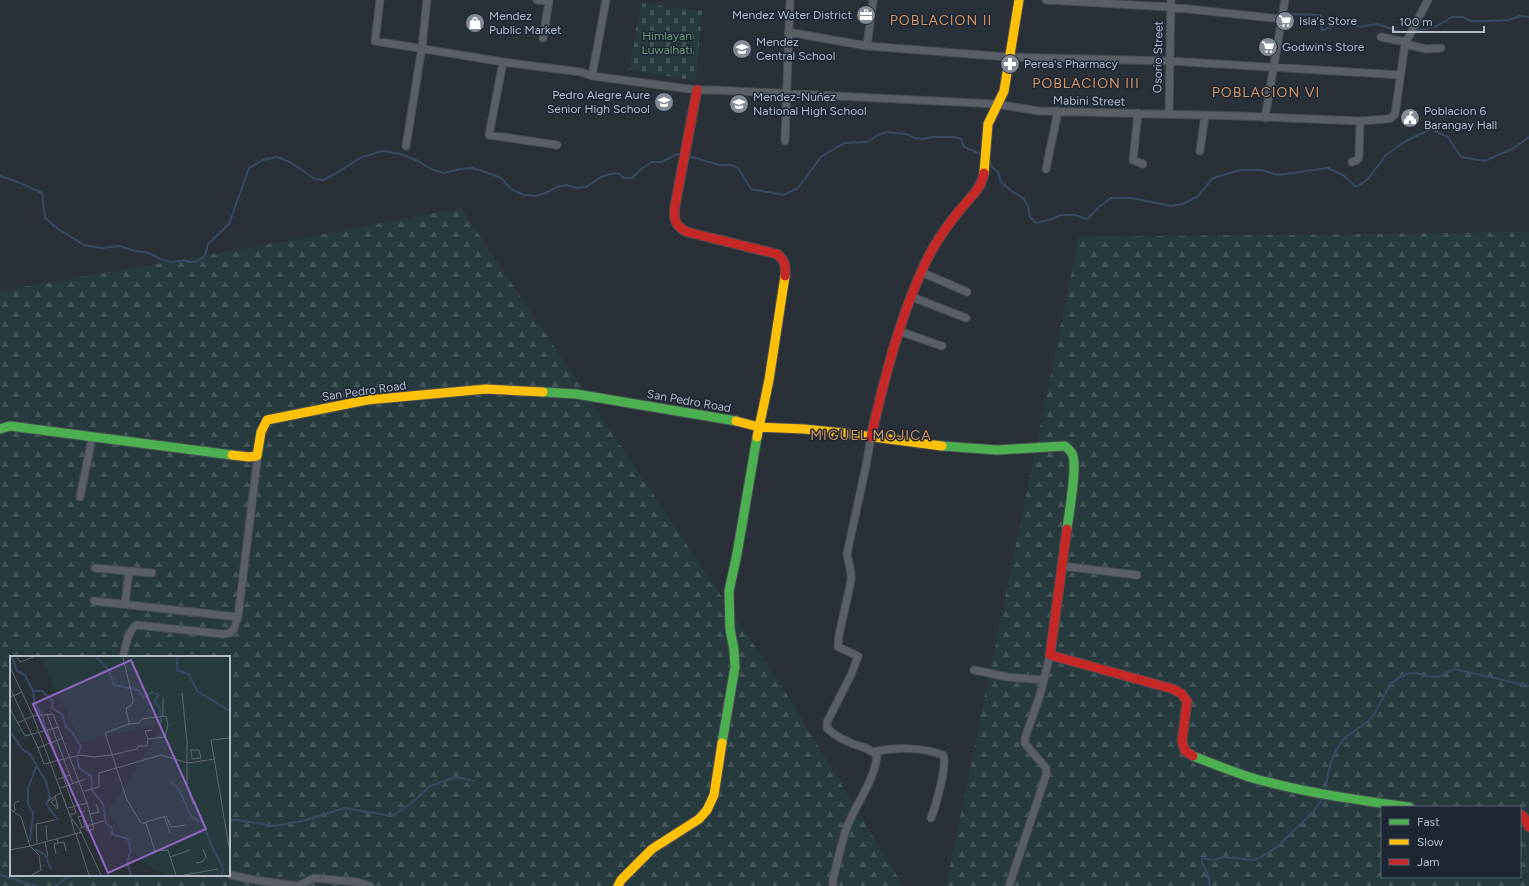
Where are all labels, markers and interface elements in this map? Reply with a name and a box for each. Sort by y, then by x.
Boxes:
office icon: Mendez Water District [855,4,877,26]
place label: Mendez Water District [732,8,852,22]
scale bar [1393,8,1484,34]
place label: Mendez Public Market [489,9,562,37]
supermarket icon: Isla's Store [1274,10,1296,32]
shop icon: Mendez Public Market [464,12,486,34]
district label: POBLACION II [890,12,992,29]
place label: Isla's Store [1299,14,1357,28]
text: 100 m [1399,15,1433,29]
street label: Osorio Street [1150,20,1166,93]
park label: Himlayan Luwalhati [641,29,693,57]
place label: Mendez Central School [756,35,835,63]
supermarket icon: Godwin's Store [1257,36,1279,58]
school or university icon: Mendez Central School [731,38,753,60]
place label: Godwin's Store [1282,40,1365,54]
pharmacy icon: Perea's Pharmacy [999,53,1021,75]
place label: Perea's Pharmacy [1024,57,1119,71]
district label: POBLACION III [1032,75,1140,92]
district label: POBLACION VI [1212,84,1320,101]
place label: Pedro Alegre Aure Senior High School [547,88,650,116]
place label: Mendez-Nuñez National High School [753,90,867,118]
school or university icon: Pedro Alegre Aure Senior High School [653,91,675,113]
school or university icon: Mendez-Nuñez National High School [728,93,750,115]
street label: Mabini Street [1053,93,1126,109]
place label: Poblacion 6 Barangay Hall [1424,104,1497,132]
public building icon: Poblacion 6 Barangay Hall [1399,107,1421,129]
street label: San Pedro Road [321,378,407,404]
street label: San Pedro Road [646,387,732,415]
district label: MIGUEL MOJICA [810,427,932,444]
inset map [10,656,230,876]
legend [1381,806,1521,878]
text: Fast [1417,815,1440,829]
text: Slow [1417,835,1444,849]
text: Jam [1417,855,1440,869]

